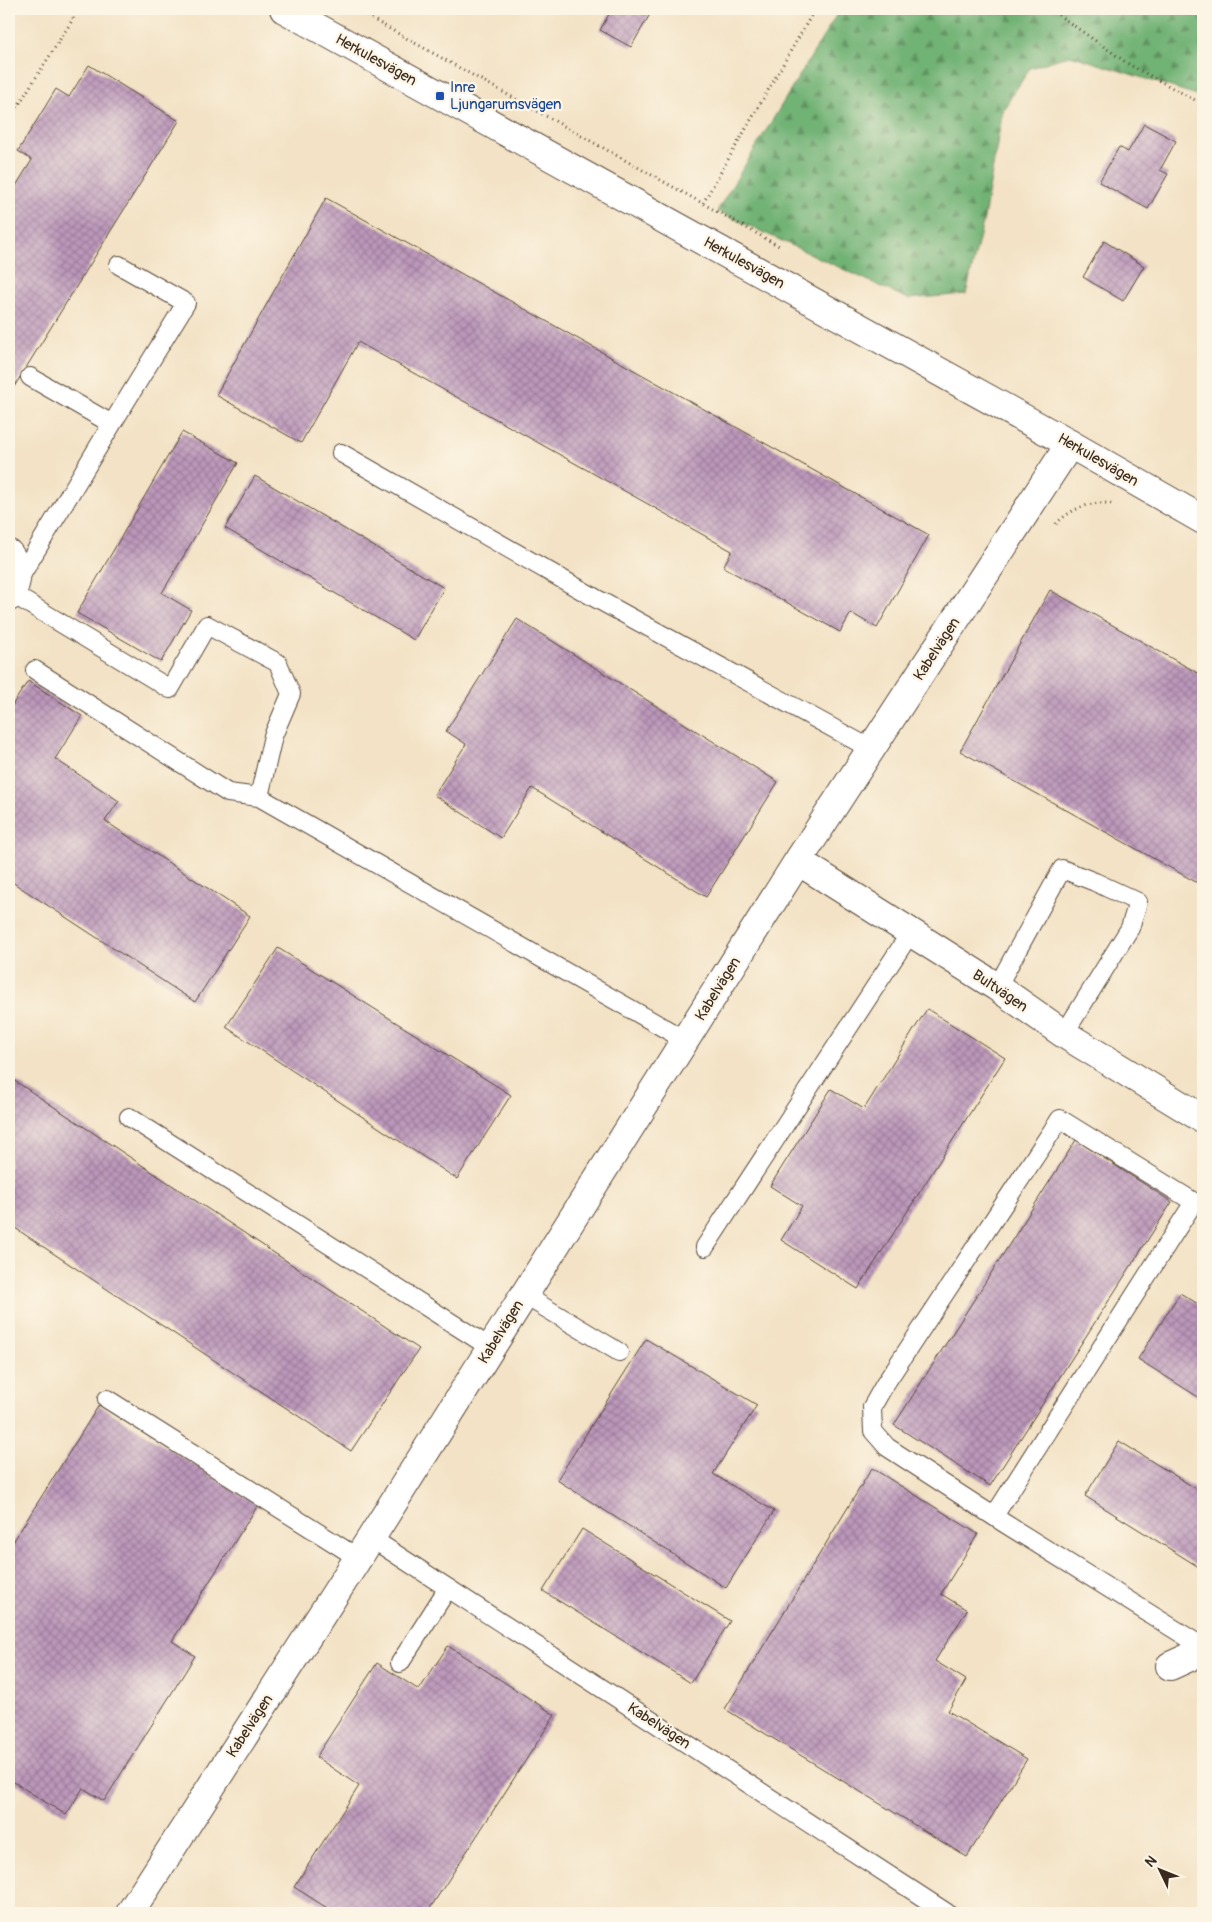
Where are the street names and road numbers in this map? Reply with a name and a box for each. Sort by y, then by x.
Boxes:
street label: Herkulesvägen [332,30,420,90]
street label: Herkulesvägen [700,233,788,293]
street label: Herkulesvägen [1054,429,1142,491]
street label: Kabelvägen [910,614,964,684]
street label: Kabelvägen [691,954,745,1024]
street label: Bultvägen [969,966,1031,1016]
street label: Kabelvägen [474,1297,528,1367]
street label: Kabelvägen [223,1691,277,1761]
street label: Kabelvägen [624,1699,694,1753]

